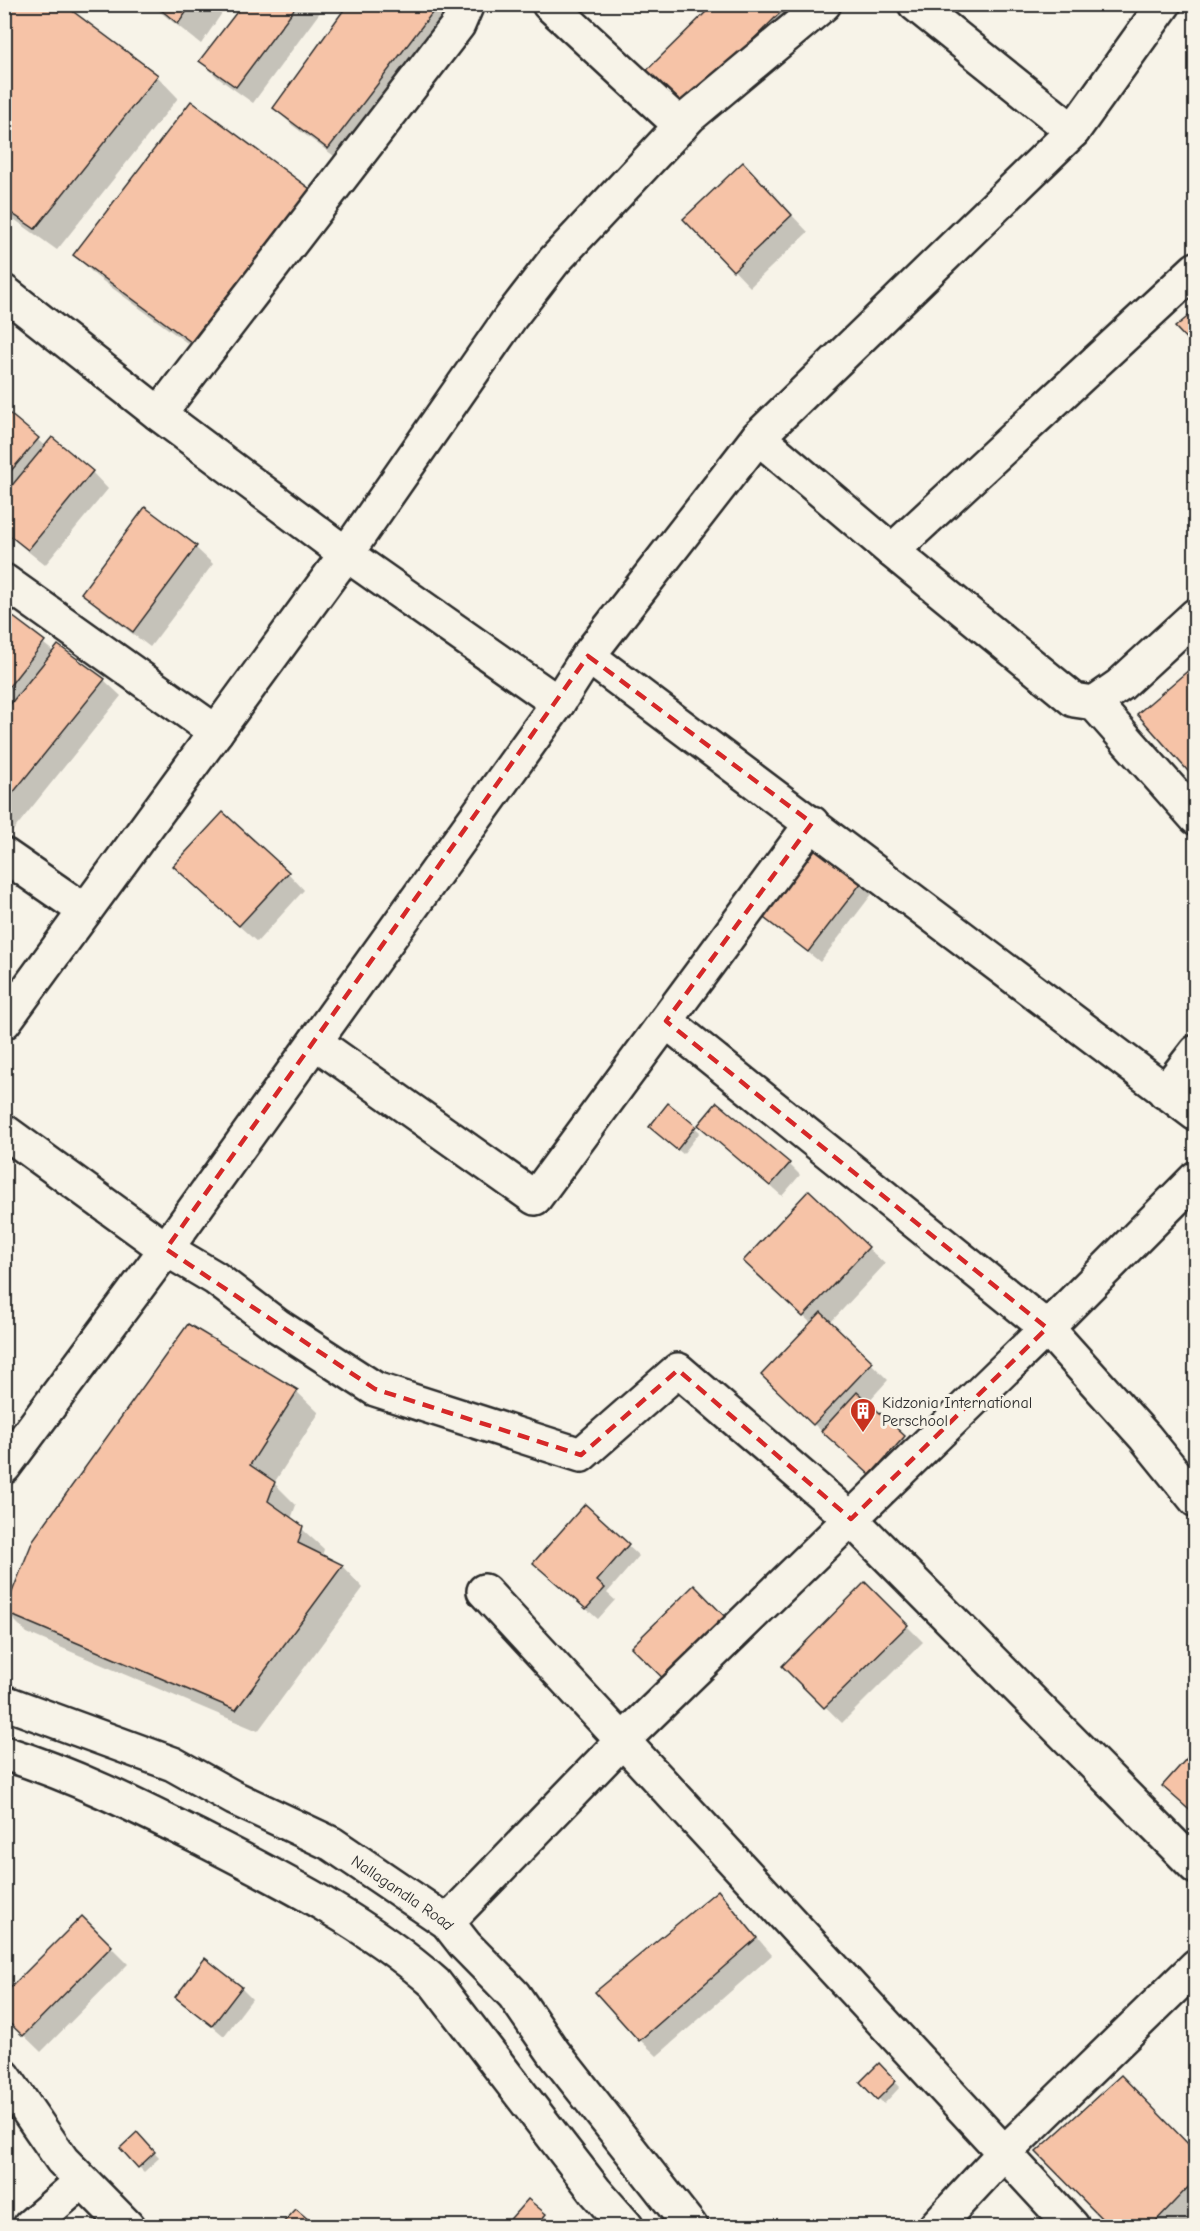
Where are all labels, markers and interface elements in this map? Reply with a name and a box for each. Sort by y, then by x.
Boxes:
place label: Kidzonia International Perschool [882,1394,1032,1430]
building icon: Kidzonia International Perschool [848,1396,878,1434]
street label: Nallagandla Road [348,1852,458,1934]

